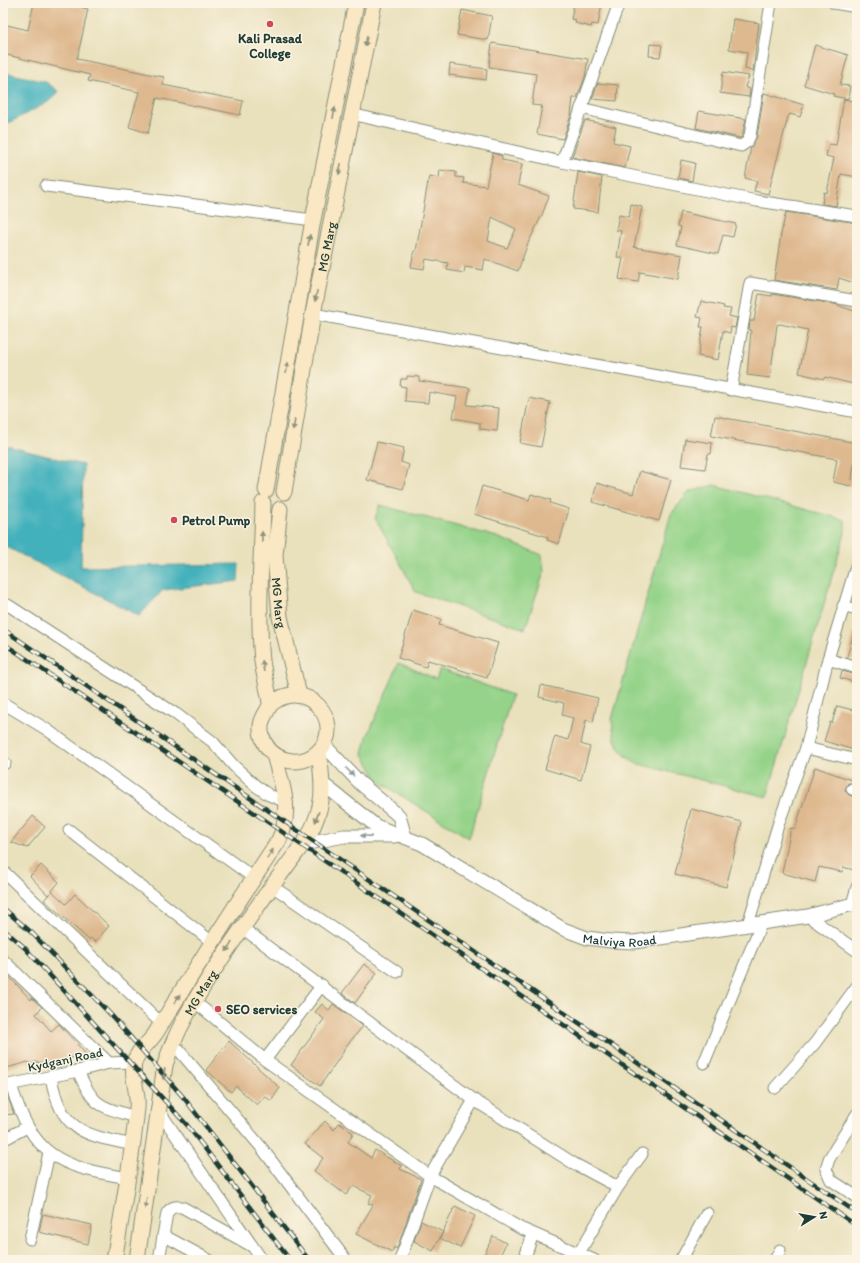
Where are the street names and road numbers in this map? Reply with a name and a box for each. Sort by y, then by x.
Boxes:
street label: MG Marg [314,220,339,273]
street label: MG Marg [269,577,289,630]
street label: Malviya Road [582,931,657,950]
street label: MG Marg [181,967,220,1018]
street label: Kydganj Road [26,1044,104,1075]

